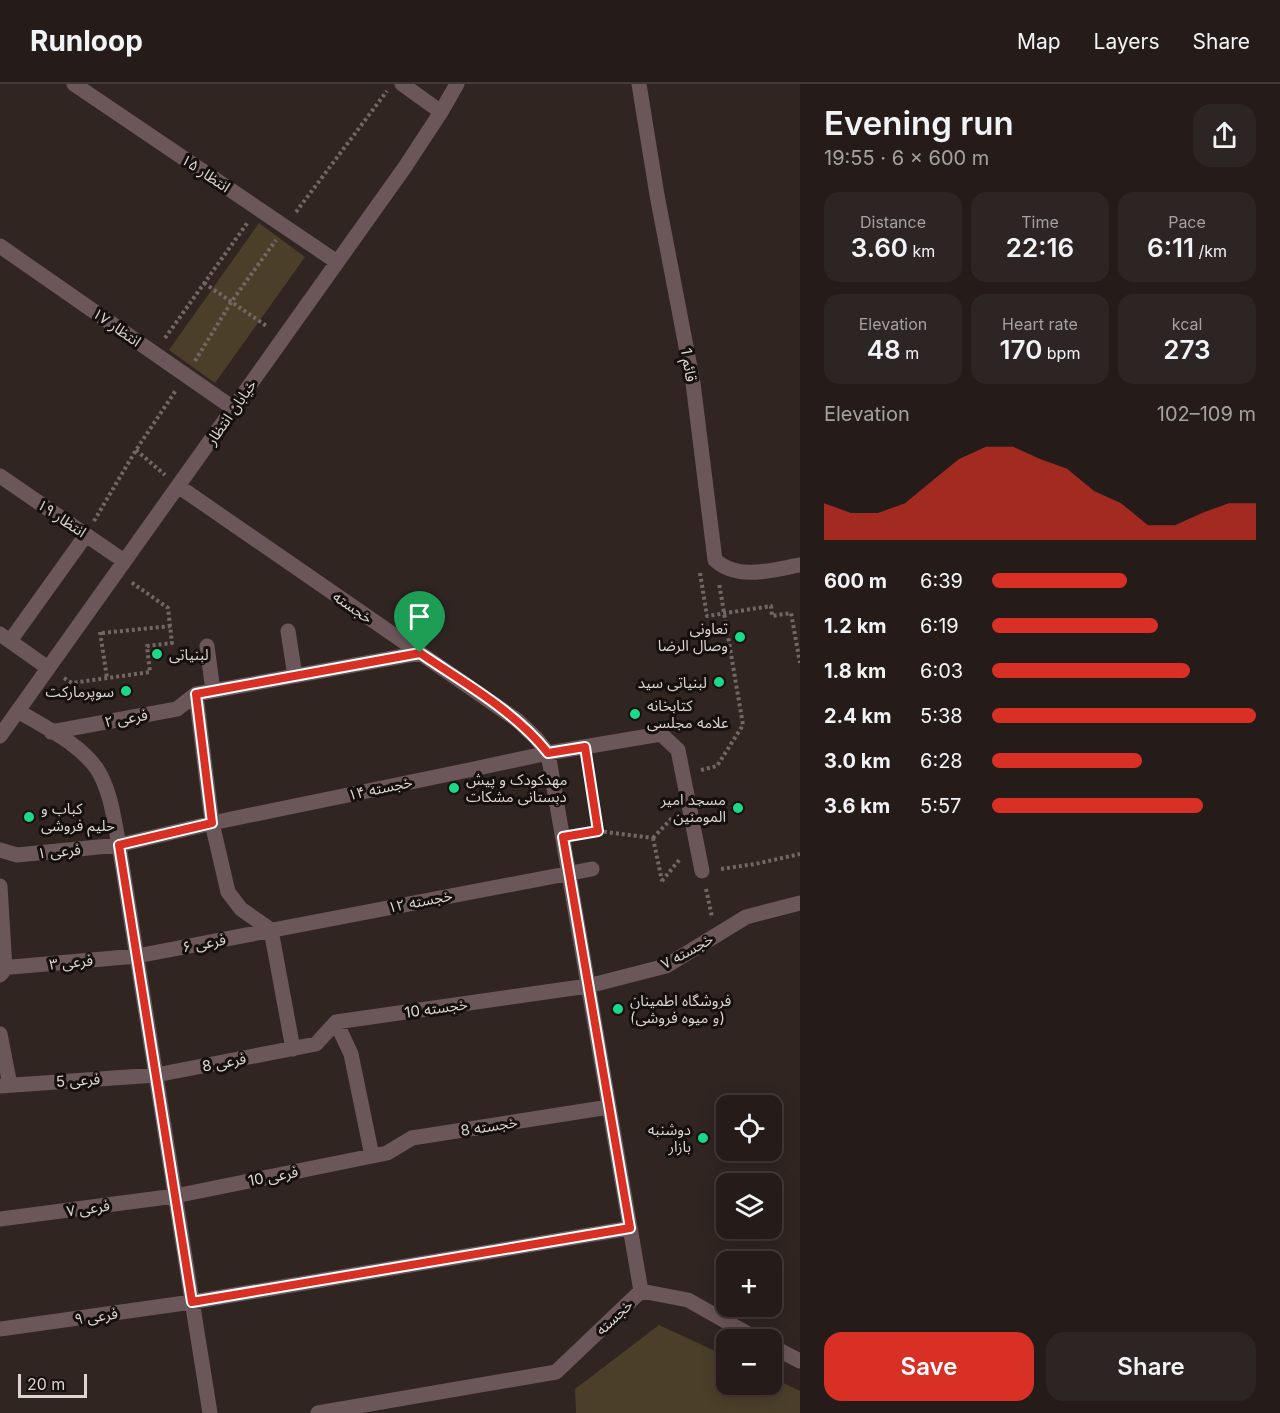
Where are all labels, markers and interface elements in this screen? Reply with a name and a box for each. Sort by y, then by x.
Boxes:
text: Runloop [30,24,143,58]
text: Map [1017,29,1061,54]
text: Layers [1094,29,1160,54]
text: Share [1193,29,1250,54]
text: Evening run [824,103,1014,143]
button: share [1193,104,1256,167]
text: 19:55 · 6 × 600 m [824,146,989,170]
street label: انتظار ۱۵ [178,150,234,196]
text: Distance [860,212,926,232]
text: Time [1021,212,1059,232]
text: Pace [1168,212,1206,232]
text: 3.60 [851,232,908,263]
text: 22:16 [1006,232,1074,263]
text: 6:11 [1147,232,1194,263]
text: km [908,241,935,261]
text: /km [1194,241,1227,261]
street label: انتظار ۱۷ [89,303,145,351]
text: Elevation [859,314,927,334]
text: Heart rate [1002,314,1078,334]
text: kcal [1172,314,1202,334]
text: 48 [867,334,901,365]
text: 170 [1000,334,1042,365]
text: 273 [1163,334,1211,365]
text: m [901,343,919,363]
text: bpm [1042,343,1080,363]
street label: قائم 1 [675,347,701,384]
street label: خیابان انتظار [201,376,260,449]
text: Elevation [824,402,910,426]
text: 102–109 m [1157,402,1256,426]
street label: انتظار ۱۹ [34,495,90,541]
text: 600 m [824,569,887,593]
text: 6:39 [920,569,963,593]
street label: خجسته [330,587,377,628]
pin [394,591,445,653]
icon: arrive [403,600,436,633]
text: 1.2 km [824,614,887,638]
text: 6:19 [920,614,959,638]
place label: تعاونی وصال الرضا [658,619,728,655]
marker: تعاونی وصال الرضا [733,630,747,644]
place label: لبنیاتی [169,645,209,664]
marker: لبنیاتی [150,647,164,661]
text: 1.8 km [824,659,886,683]
text: 6:03 [920,659,963,683]
place label: لبنیاتی سید [638,673,707,692]
marker: لبنیاتی سید [712,675,726,689]
place label: سوپرمارکت [46,682,114,702]
marker: سوپرمارکت [119,684,133,698]
place label: کتابخانه علامه مجلسی [647,696,729,732]
text: 2.4 km [824,704,891,728]
text: 5:38 [920,704,963,728]
street label: فرعی ۲ [103,705,149,731]
marker: کتابخانه علامه مجلسی [628,707,642,721]
text: 3.0 km [824,749,891,773]
text: 6:28 [920,749,963,773]
place label: مهدکودک و پیش دبستانی مشکات [466,770,567,806]
street label: خجسته ۱۴ [346,772,414,804]
marker: مهدکودک و پیش دبستانی مشکات [447,781,461,795]
place label: مسجد امیر المومنین [660,790,726,826]
text: 3.6 km [824,794,890,818]
text: 5:57 [920,794,961,818]
place label: کباب و حلیم فروشی [41,799,115,837]
marker: مسجد امیر المومنین [731,801,745,815]
marker: کباب و حلیم فروشی [22,810,36,824]
street label: فرعی ۱ [36,840,82,862]
street label: خجسته ۱۲ [386,885,454,917]
street label: فرعی ۶ [181,929,228,956]
street label: خجسته ۷ [658,929,717,973]
street label: فرعی ۳ [48,950,94,974]
place label: فروشگاه اطمینان (و میوه فروشی) [630,991,731,1027]
street label: خجسته 10 [403,994,469,1022]
marker: فروشگاه اطمینان (و میوه فروشی) [611,1002,625,1016]
street label: فرعی 8 [200,1048,248,1076]
street label: فرعی 5 [55,1069,101,1091]
map controls [716,1095,782,1395]
button: locate [716,1095,782,1161]
street label: خجسته 8 [459,1112,519,1140]
place label: دوشنبه بازار [648,1120,691,1156]
marker: دوشنبه بازار [696,1131,710,1145]
street label: فرعی 10 [246,1162,300,1190]
button: layers [716,1173,782,1239]
street label: فرعی ۷ [65,1196,111,1220]
button: + [716,1251,782,1317]
street label: خجسته [591,1295,637,1339]
street label: فرعی ۹ [73,1304,119,1328]
button: − [716,1329,782,1395]
button: Save [824,1332,1034,1401]
button: Share [1046,1332,1256,1401]
scale bar [18,1371,87,1398]
text: 20 m [27,1374,65,1394]

